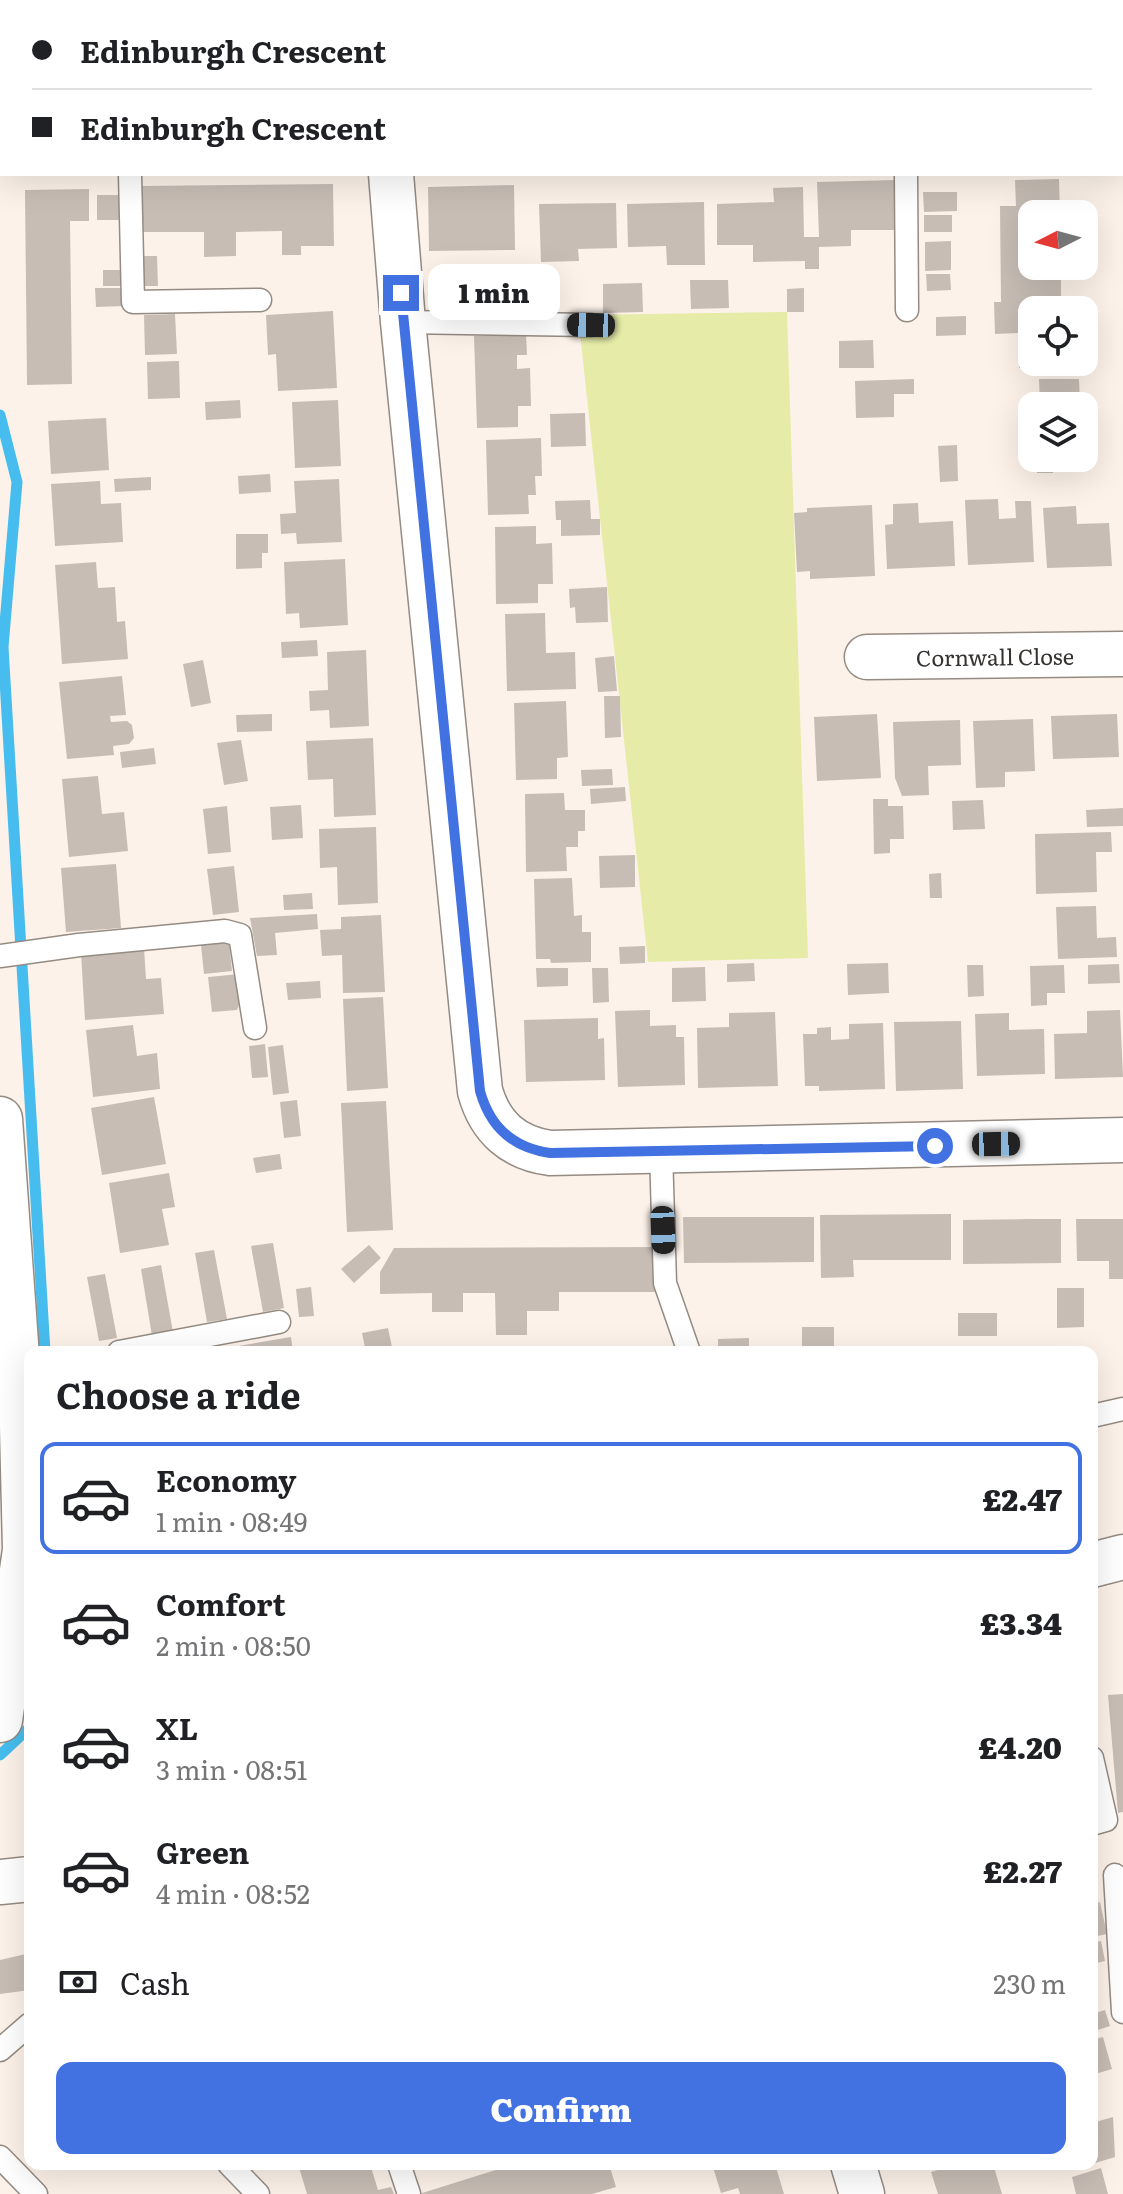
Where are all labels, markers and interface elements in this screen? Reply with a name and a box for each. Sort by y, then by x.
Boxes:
text: Edinburgh Crescent [80,28,386,72]
text: Edinburgh Crescent [80,105,386,149]
north arrow [1018,200,1098,280]
map controls [1018,200,1098,472]
callout: 1 min [429,265,561,321]
text: 1 min [459,272,529,311]
route end [383,275,419,311]
button: locate [1018,296,1098,376]
car [567,313,615,337]
button: layers [1018,392,1098,472]
street label: Cornwall Close [916,638,1074,673]
route start [917,1128,953,1164]
car [972,1132,1020,1156]
car [650,1206,676,1254]
text: Choose a ride [56,1367,301,1420]
text: Economy [156,1457,296,1501]
icon: car [60,1462,132,1534]
text: £2.47 [982,1476,1062,1520]
text: 1 min · 08:49 [156,1501,307,1540]
text: Comfort [156,1581,286,1625]
icon: car [60,1586,132,1658]
text: £3.34 [980,1600,1062,1644]
text: 2 min · 08:50 [156,1625,311,1664]
text: XL [156,1705,198,1749]
icon: car [60,1710,132,1782]
text: £4.20 [978,1724,1062,1768]
text: 3 min · 08:51 [156,1749,307,1788]
text: Green [156,1829,249,1873]
icon: car [60,1834,132,1906]
text: £2.27 [983,1848,1062,1892]
text: 4 min · 08:52 [156,1873,310,1912]
icon: cash [56,1960,100,2004]
text: Cash [120,1960,190,2004]
text: 230 m [993,1963,1066,2002]
button: Confirm [56,2062,1066,2154]

